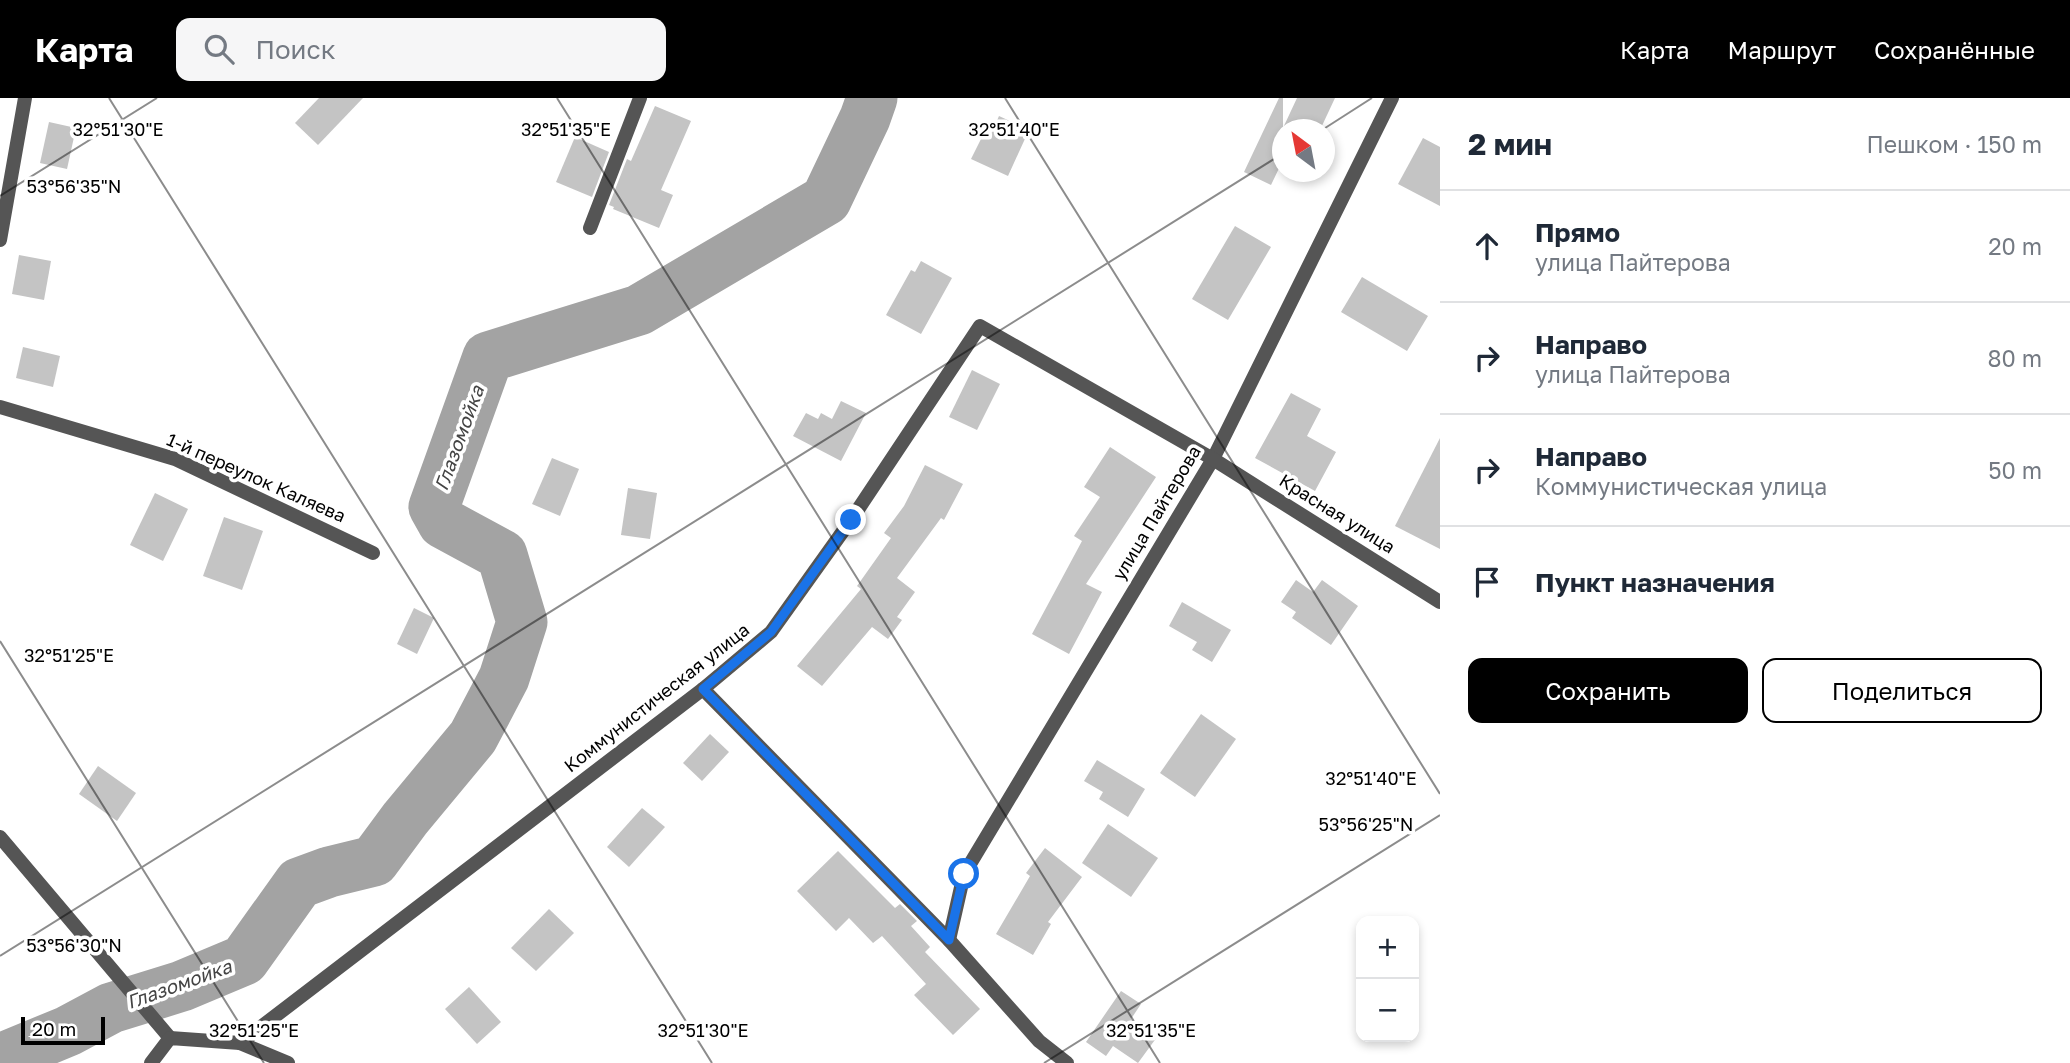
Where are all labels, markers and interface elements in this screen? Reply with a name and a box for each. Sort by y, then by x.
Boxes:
search box [176,18,666,81]
text: Карта [35,30,134,69]
icon: search [200,30,238,68]
text: Поиск [256,34,336,65]
text: Карта [1620,35,1690,64]
text: Маршрут [1728,35,1836,64]
text: Сохранённые [1874,35,2035,64]
text: 32°51'30"E [73,118,163,140]
text: 32°51'35"E [521,118,611,140]
text: 32°51'40"E [968,118,1060,140]
north arrow [1272,119,1335,182]
text: 2 мин [1468,126,1552,162]
text: Пешком · 150 m [1866,130,2042,158]
text: 53°56'35"N [27,175,121,197]
text: Прямо [1535,217,1620,248]
icon: ahead [1468,227,1506,265]
text: 20 m [1988,232,2042,260]
text: улица Пайтерова [1535,248,1731,276]
text: Направо [1535,329,1647,360]
icon: right [1468,339,1506,377]
text: 80 m [1988,344,2042,372]
text: улица Пайтерова [1535,360,1731,388]
water label: Глазомойка [429,381,489,493]
street label: 1-й переулок Каляева [164,428,349,526]
street label: улица Пайтерова [1107,441,1205,584]
text: Направо [1535,441,1647,472]
icon: right [1468,451,1506,489]
text: 50 m [1988,456,2042,484]
street label: Красная улица [1276,469,1399,558]
text: Коммунистическая улица [1535,472,1827,500]
route end [835,504,866,535]
icon: arrive [1468,563,1506,601]
text: Пункт назначения [1535,567,1775,598]
street label: Коммунистическая улица [560,618,753,776]
text: 32°51'25"E [24,644,114,666]
button: Сохранить [1468,658,1748,723]
button: Поделиться [1762,658,2042,723]
text: 32°51'40"E [1325,767,1417,789]
text: 53°56'25"N [1319,813,1413,835]
route start [948,858,979,889]
map controls [1356,916,1419,1042]
button: + [1356,916,1419,979]
text: 53°56'30"N [26,934,122,956]
water label: Глазомойка [123,953,236,1013]
button: − [1356,979,1419,1042]
scale bar [21,1014,105,1046]
text: 20 m [32,1017,76,1040]
text: 32°51'25"E [209,1019,299,1041]
text: 32°51'30"E [658,1019,748,1041]
text: 32°51'35"E [1106,1019,1196,1041]

